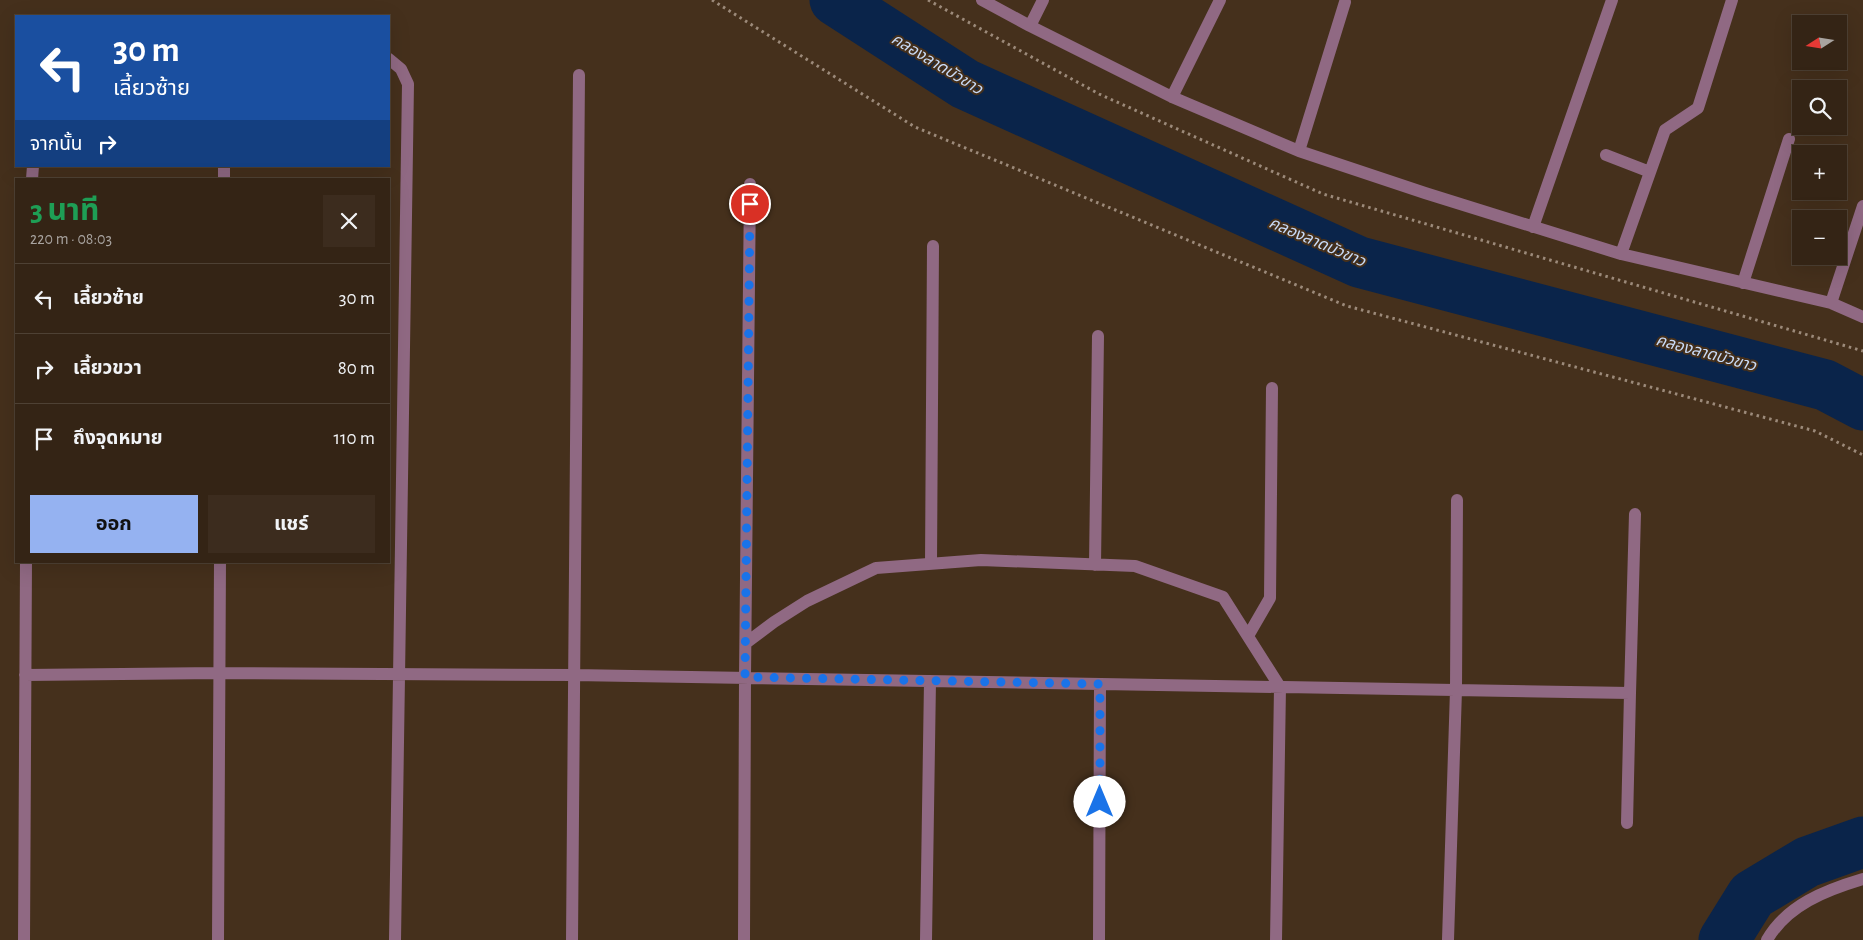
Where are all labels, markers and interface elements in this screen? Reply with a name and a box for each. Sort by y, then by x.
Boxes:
north arrow [1792,15,1848,70]
map controls [1792,15,1847,265]
water label: คลองลาดบัวขาว [889,31,986,98]
text: 30 m [113,33,180,68]
icon: left [30,35,95,100]
text: เลี้ยวซ้าย [113,77,190,99]
button: search [1792,80,1847,135]
icon: right [93,130,121,158]
text: จากนั้น [30,135,83,154]
button: + [1792,145,1847,200]
pin [729,183,771,225]
icon: arrive [736,190,764,218]
button: close [323,195,375,247]
text: 3 นาที [30,196,99,226]
button: − [1792,210,1847,265]
water label: คลองลาดบัวขาว [1267,215,1369,270]
text: 220 m · 08:03 [30,231,112,247]
icon: left [30,285,58,313]
text: เลี้ยวซ้าย [73,289,144,308]
text: 30 m [339,289,375,308]
water label: คลองลาดบัวขาว [1654,332,1759,374]
icon: right [30,355,58,383]
text: เลี้ยวขวา [73,359,142,378]
text: 80 m [338,359,375,378]
icon: arrive [30,425,58,453]
text: ถึงจุดหมาย [73,429,163,448]
text: 110 m [334,429,375,448]
button: ออก [30,495,198,553]
button: แชร์ [208,495,375,553]
position arrow [1073,775,1125,827]

